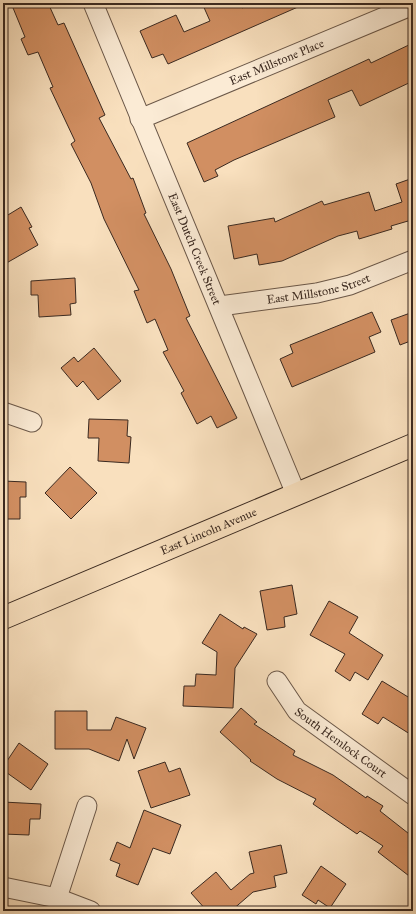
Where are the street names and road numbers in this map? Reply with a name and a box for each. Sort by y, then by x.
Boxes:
street label: East Millstone Place [227,36,326,88]
street label: East Dutch Creek Street [165,191,224,308]
street label: East Millstone Street [266,270,373,307]
street label: East Lincoln Avenue [158,505,259,558]
street label: South Hemlock Court [292,705,390,781]

